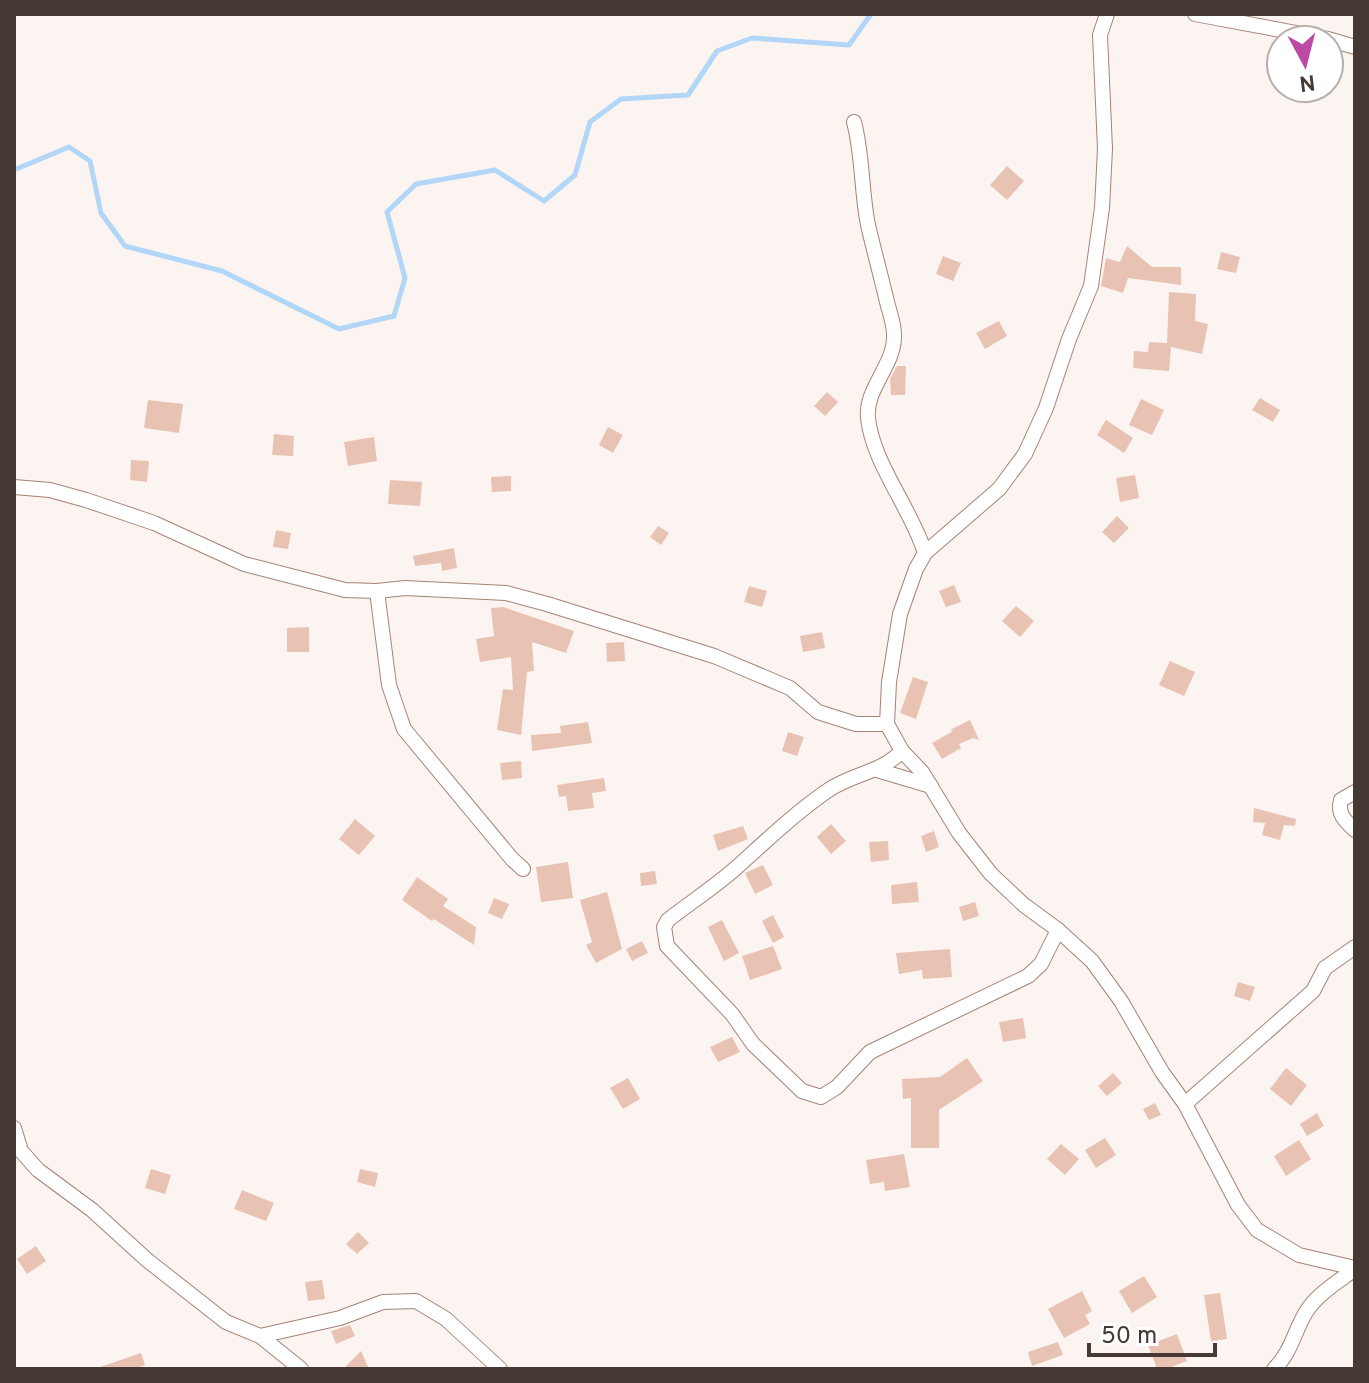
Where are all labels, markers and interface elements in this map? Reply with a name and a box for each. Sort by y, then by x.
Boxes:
north arrow [1265,24,1345,104]
text: N [1298,67,1317,96]
scale bar [1089,1307,1215,1357]
text: 50 m [1101,1322,1157,1352]

